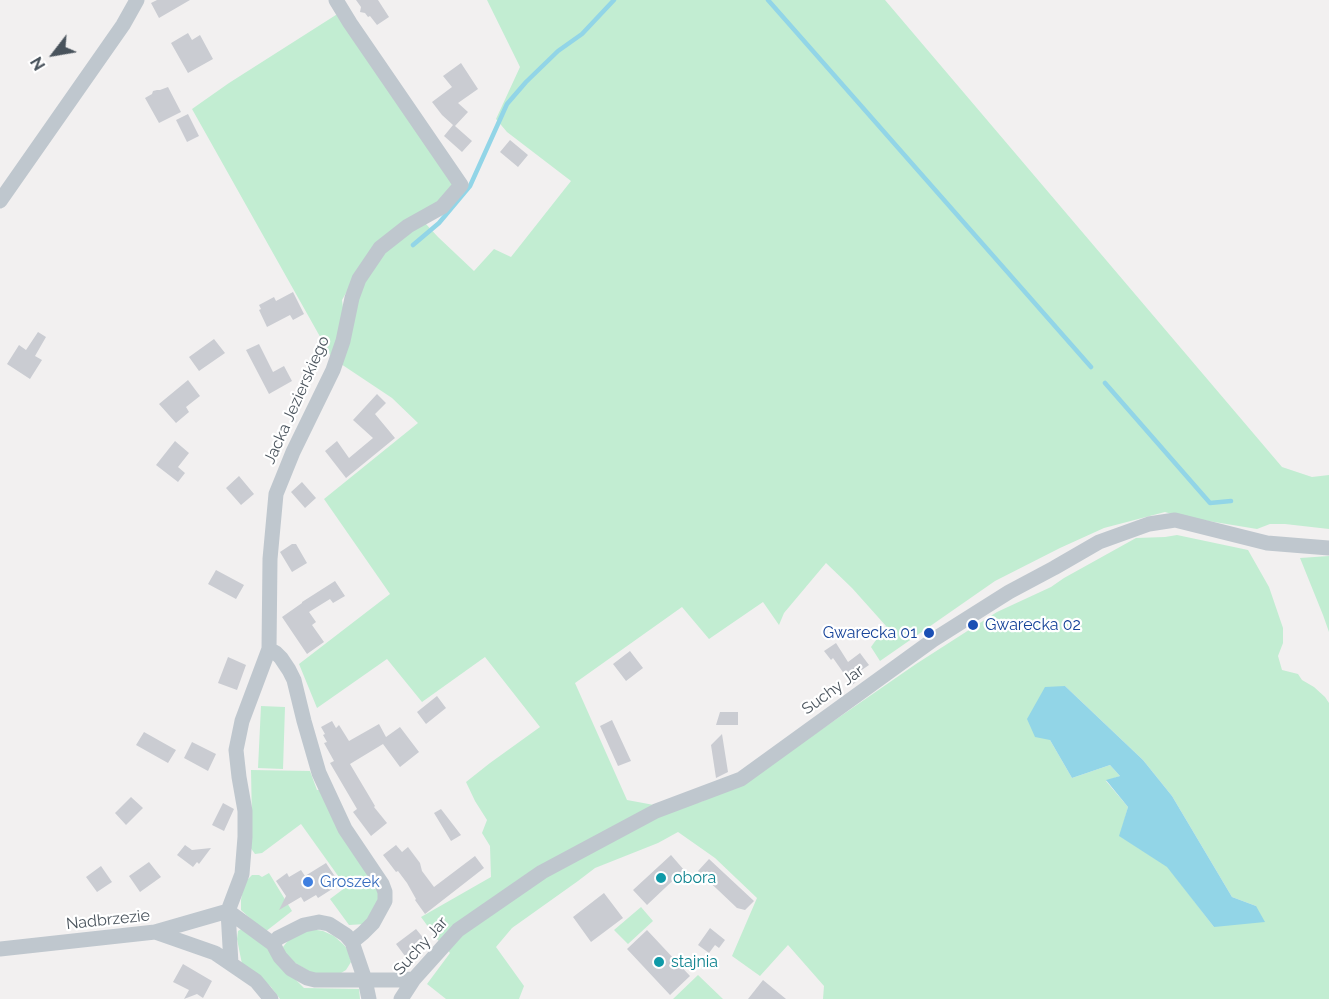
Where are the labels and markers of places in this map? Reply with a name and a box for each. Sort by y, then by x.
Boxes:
place label: Gwarecka 02 [985,615,1081,635]
marker: Gwarecka 02 [966,618,980,632]
place label: Gwarecka 01 [823,623,917,643]
marker: Gwarecka 01 [922,626,936,640]
place label: obora [673,868,716,888]
marker: obora [654,871,668,885]
place label: Groszek [320,872,380,892]
marker: Groszek [301,875,315,889]
place label: stajnia [671,952,718,972]
marker: stajnia [652,955,666,969]

